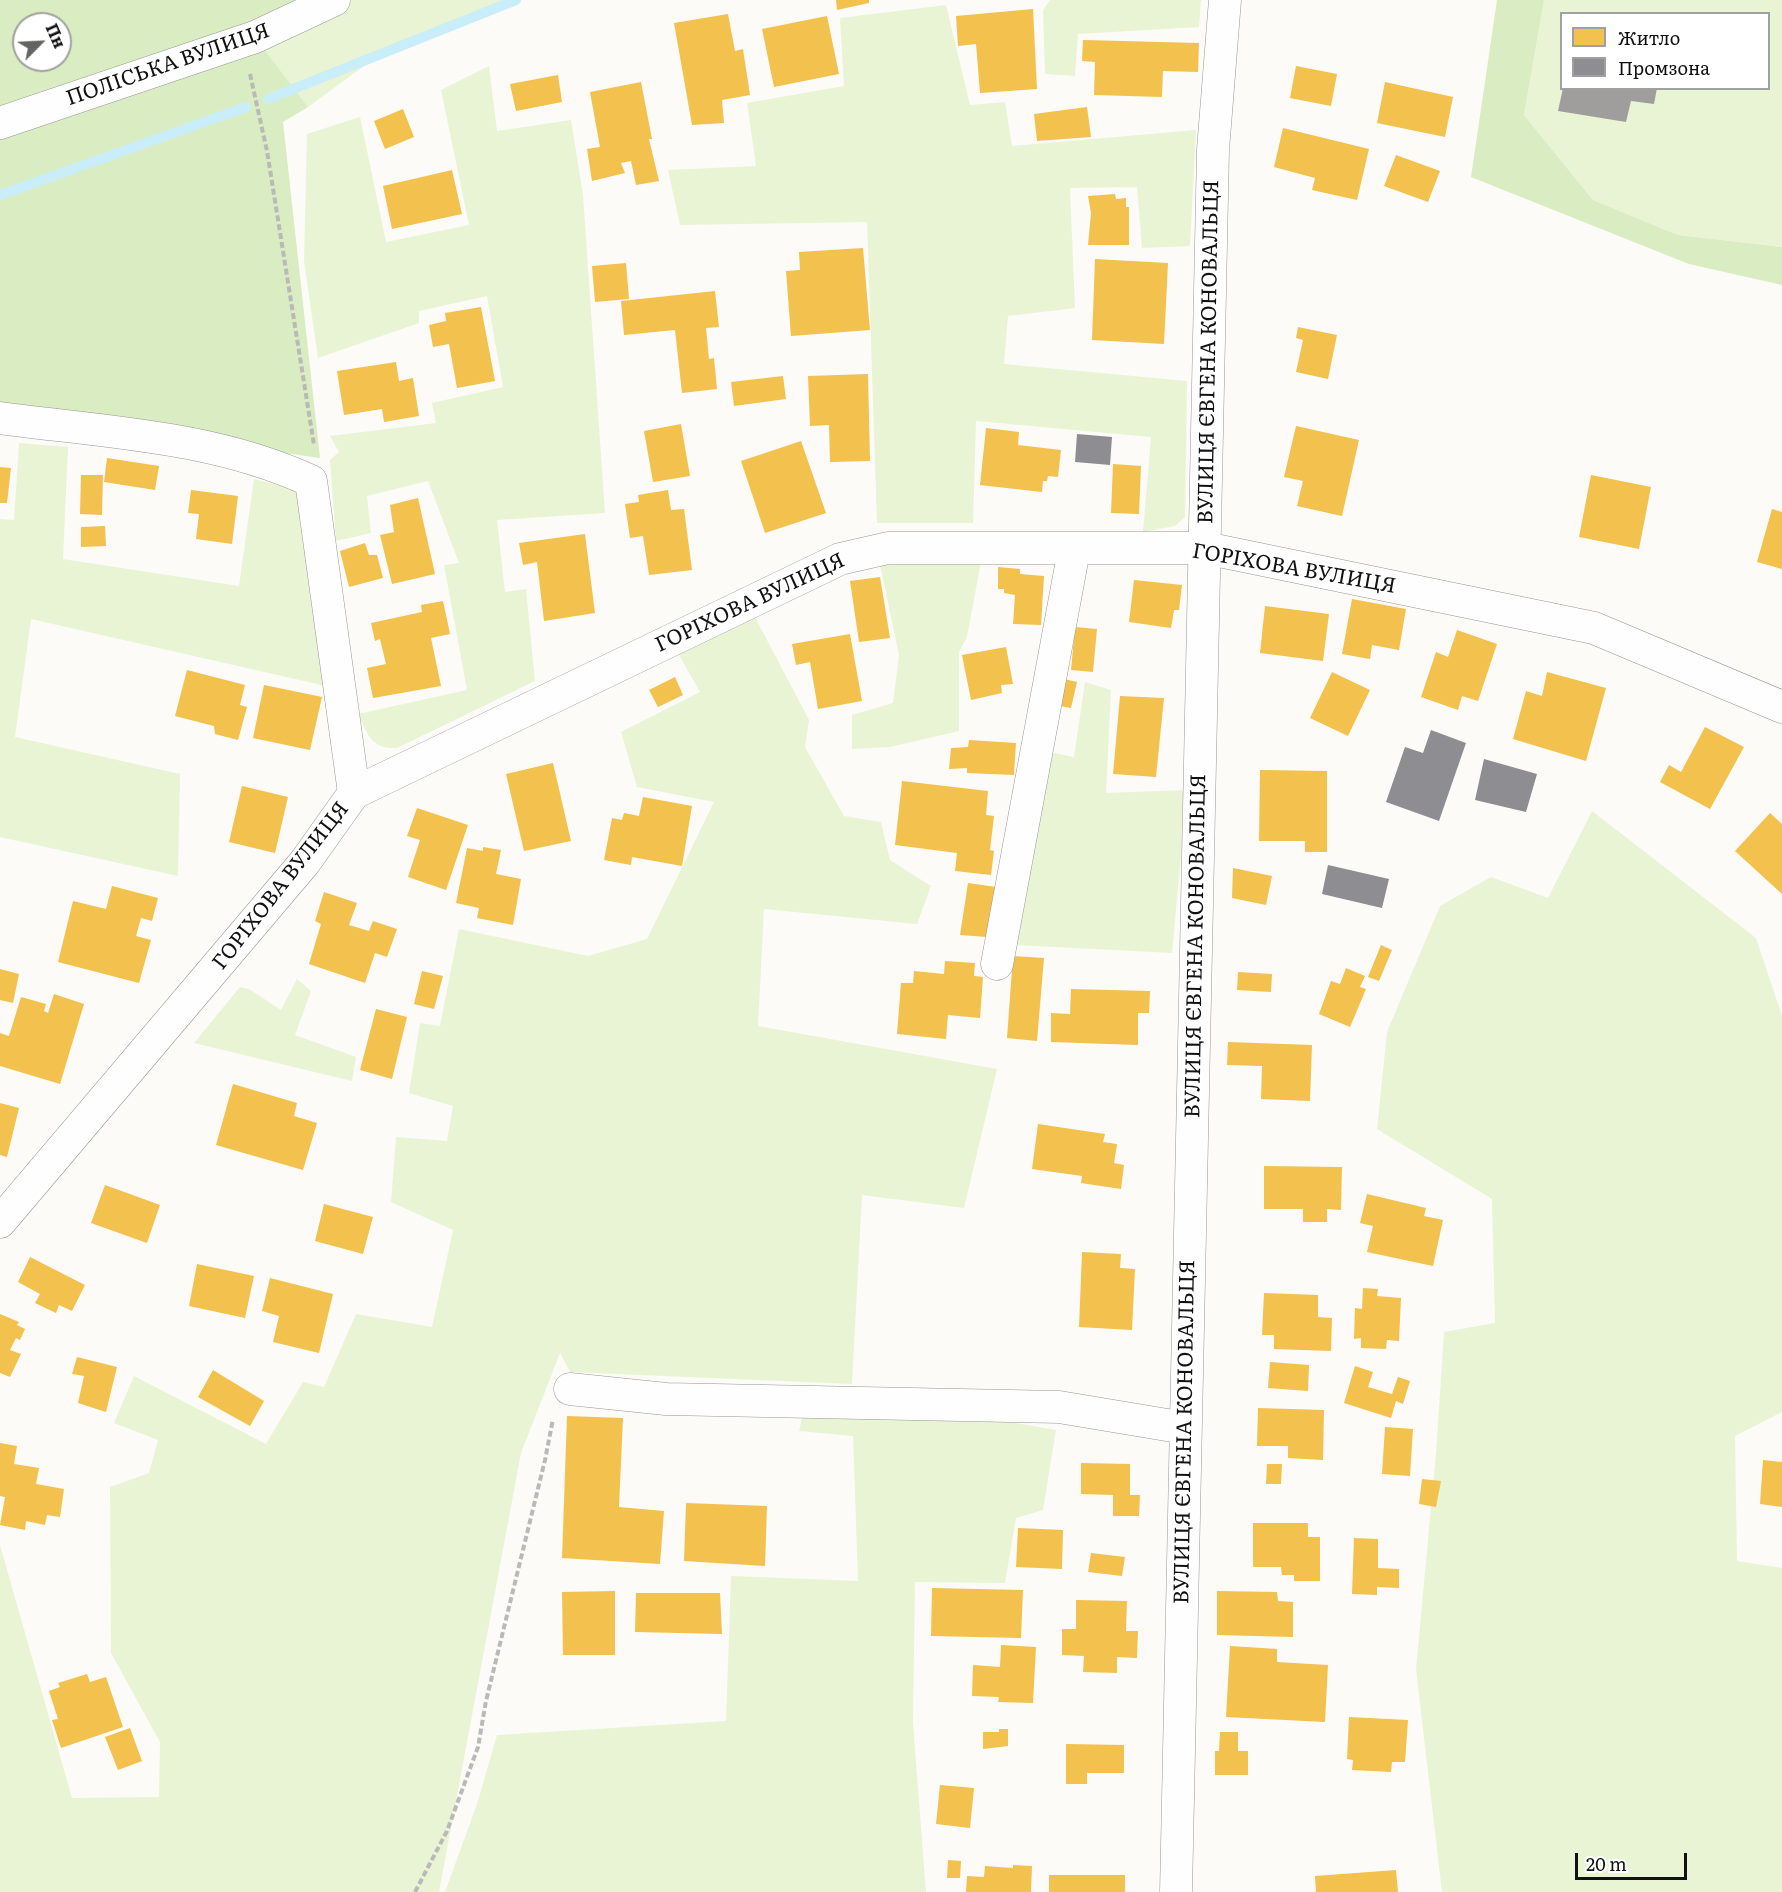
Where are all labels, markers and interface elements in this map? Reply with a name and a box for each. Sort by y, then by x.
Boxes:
north arrow [12,12,72,72]
legend [1560,12,1770,90]
street label: ПОЛІСЬКА ВУЛИЦЯ [63,18,273,112]
text: Пн [41,19,73,52]
text: Житло [1618,24,1680,51]
text: Промзона [1618,54,1710,81]
street label: ВУЛИЦЯ ЄВГЕНА КОНОВАЛЬЦЯ [1193,180,1225,524]
street label: ГОРІХОВА ВУЛИЦЯ [1190,539,1398,599]
street label: ГОРІХОВА ВУЛИЦЯ [651,548,849,658]
street label: ВУЛИЦЯ ЄВГЕНА КОНОВАЛЬЦЯ [1180,774,1212,1118]
street label: ГОРІХОВА ВУЛИЦЯ [208,797,354,975]
street label: ВУЛИЦЯ ЄВГЕНА КОНОВАЛЬЦЯ [1169,1260,1201,1604]
scale bar [1578,1841,1690,1879]
text: 20 m [1586,1850,1627,1877]

